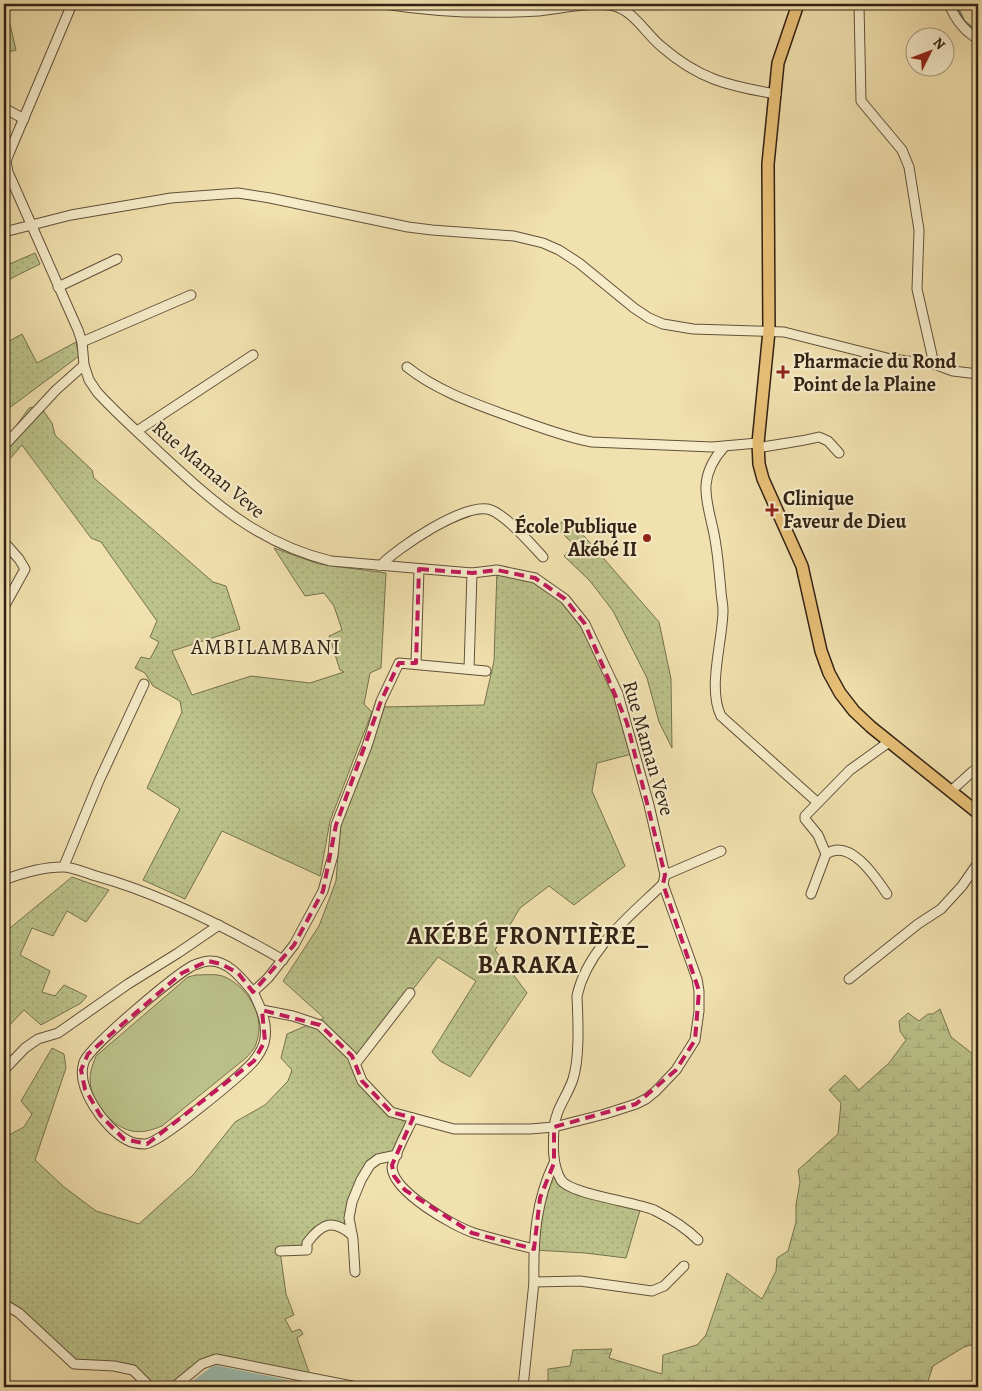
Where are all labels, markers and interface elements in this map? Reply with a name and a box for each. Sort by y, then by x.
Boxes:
north arrow [904,28,954,78]
text: N [929,33,950,54]
place label: Pharmacie du Rond Point de la Plaine [793,348,957,398]
marker: Pharmacie du Rond Point de la Plaine [777,366,789,378]
street label: Rue Maman Veve [147,414,271,525]
place label: Clinique Faveur de Dieu [783,485,906,535]
marker: Clinique Faveur de Dieu [765,503,779,517]
place label: École Publique Akébé II [515,513,637,563]
marker: École Publique Akébé II [641,532,653,544]
district label: AMBILAMBANI [190,633,341,661]
street label: Rue Maman Veve [616,677,681,819]
district label: AKÉBÉ FRONTIÈRE_ BARAKA [406,919,649,982]

